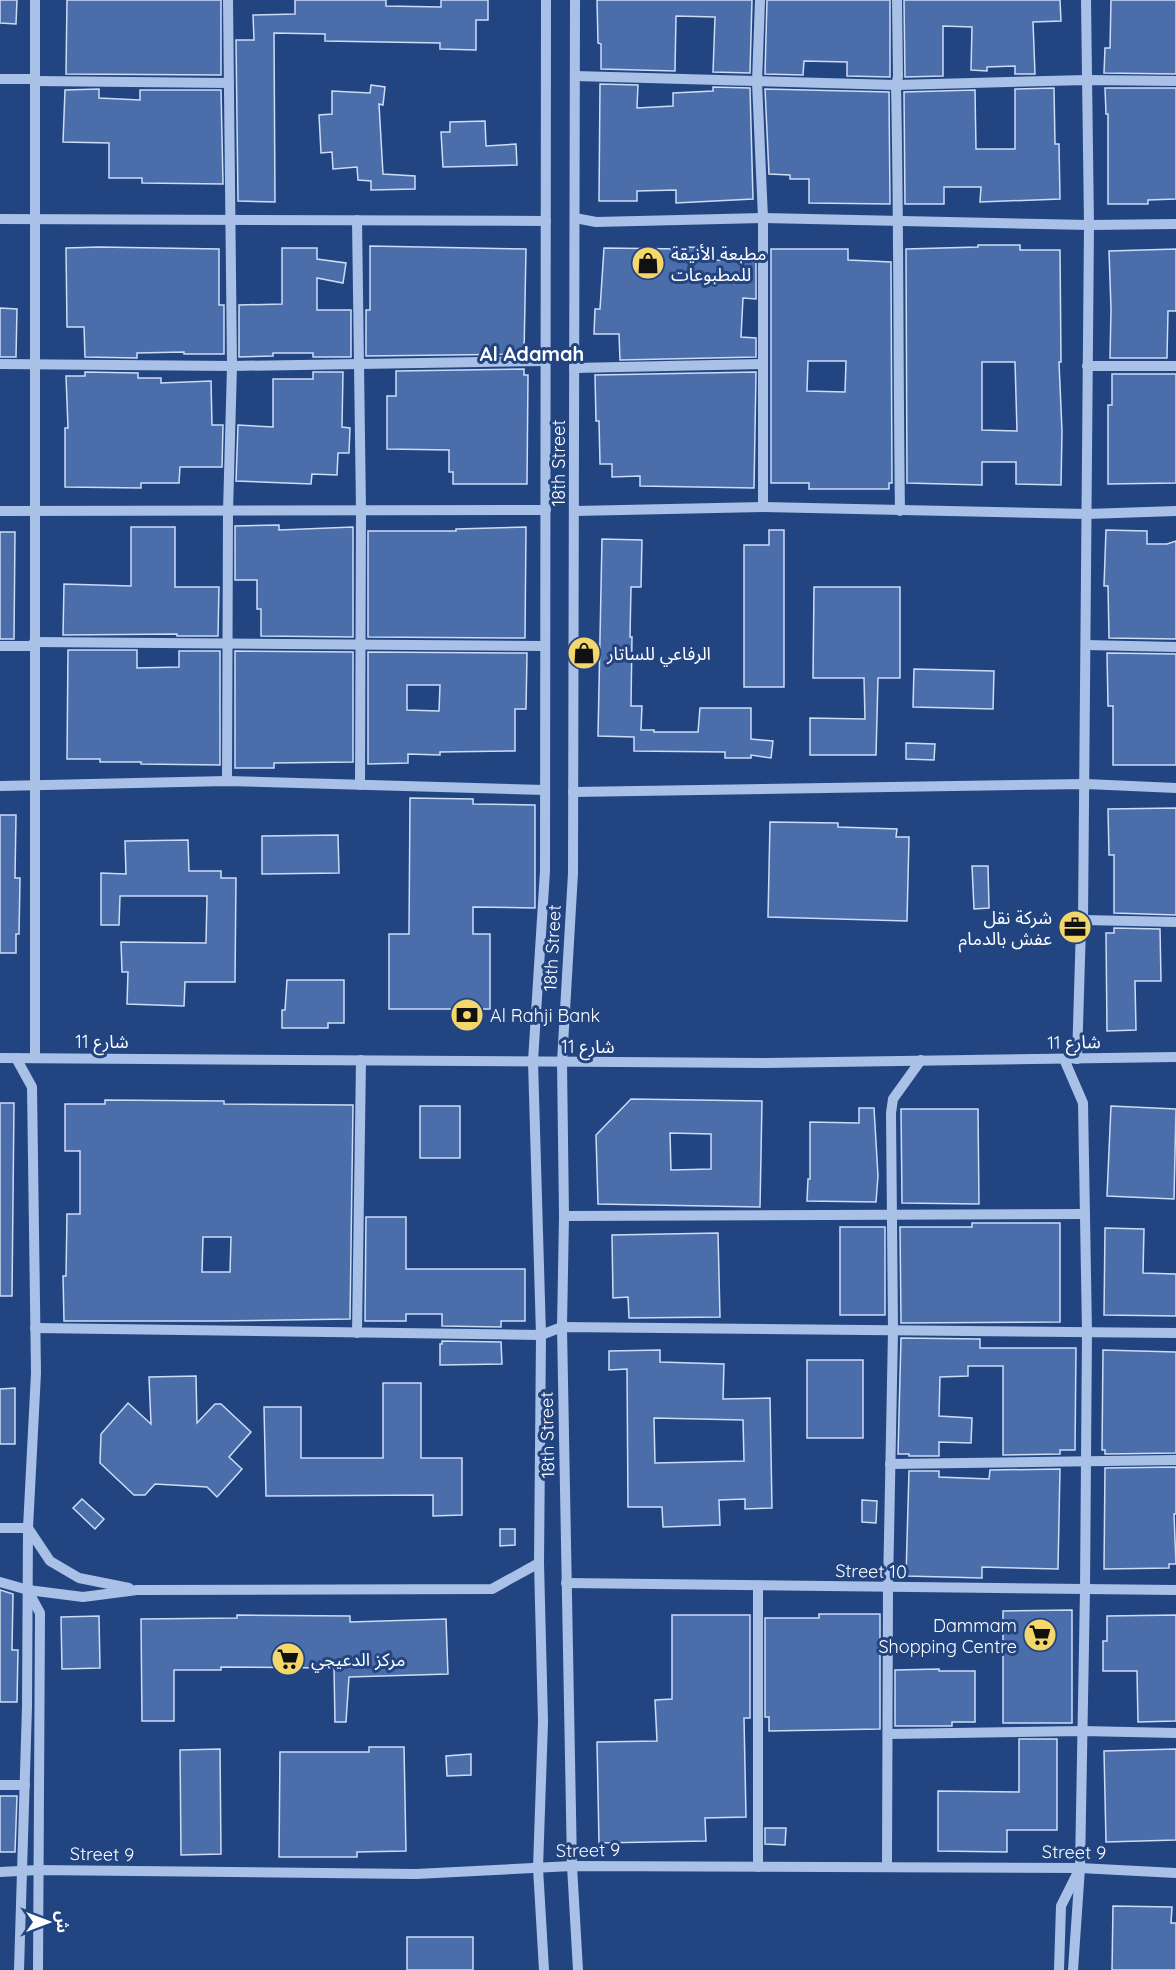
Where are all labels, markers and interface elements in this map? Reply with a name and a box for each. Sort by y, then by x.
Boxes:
place label: مطبعة الأنيقة للمطبوعات [671,242,766,286]
shop icon: مطبعة الأنيقة للمطبوعات [630,245,666,281]
district label: Al Adamah [480,341,584,366]
street label: 18th Street [547,420,570,506]
shop icon: الرفاعي للساتار [566,635,602,671]
place label: الرفاعي للساتار [606,642,711,667]
street label: 18th Street [538,904,566,992]
place label: شركة نقل عفش بالدمام [959,906,1052,953]
office icon: شركة نقل عفش بالدمام [1057,909,1093,945]
bank icon: Al Rahji Bank [449,997,485,1033]
place label: Al Rahji Bank [490,1004,600,1027]
street label: شارع 11 [75,1030,129,1056]
street label: شارع 11 [1047,1030,1101,1057]
street label: شارع 11 [561,1035,615,1061]
street label: 18th Street [535,1391,559,1479]
street label: Street 10 [835,1559,907,1583]
place label: Dammam Shopping Centre [878,1614,1017,1658]
supermarket icon: Dammam Shopping Centre [1022,1617,1058,1653]
supermarket icon: مركز الدعيجي [270,1641,306,1677]
place label: مركز الدعيجي [311,1648,405,1673]
street label: Street 9 [556,1838,620,1862]
street label: Street 9 [1042,1840,1106,1864]
street label: Street 9 [70,1842,134,1866]
north arrow [18,1892,78,1952]
text: ش [53,1911,73,1933]

